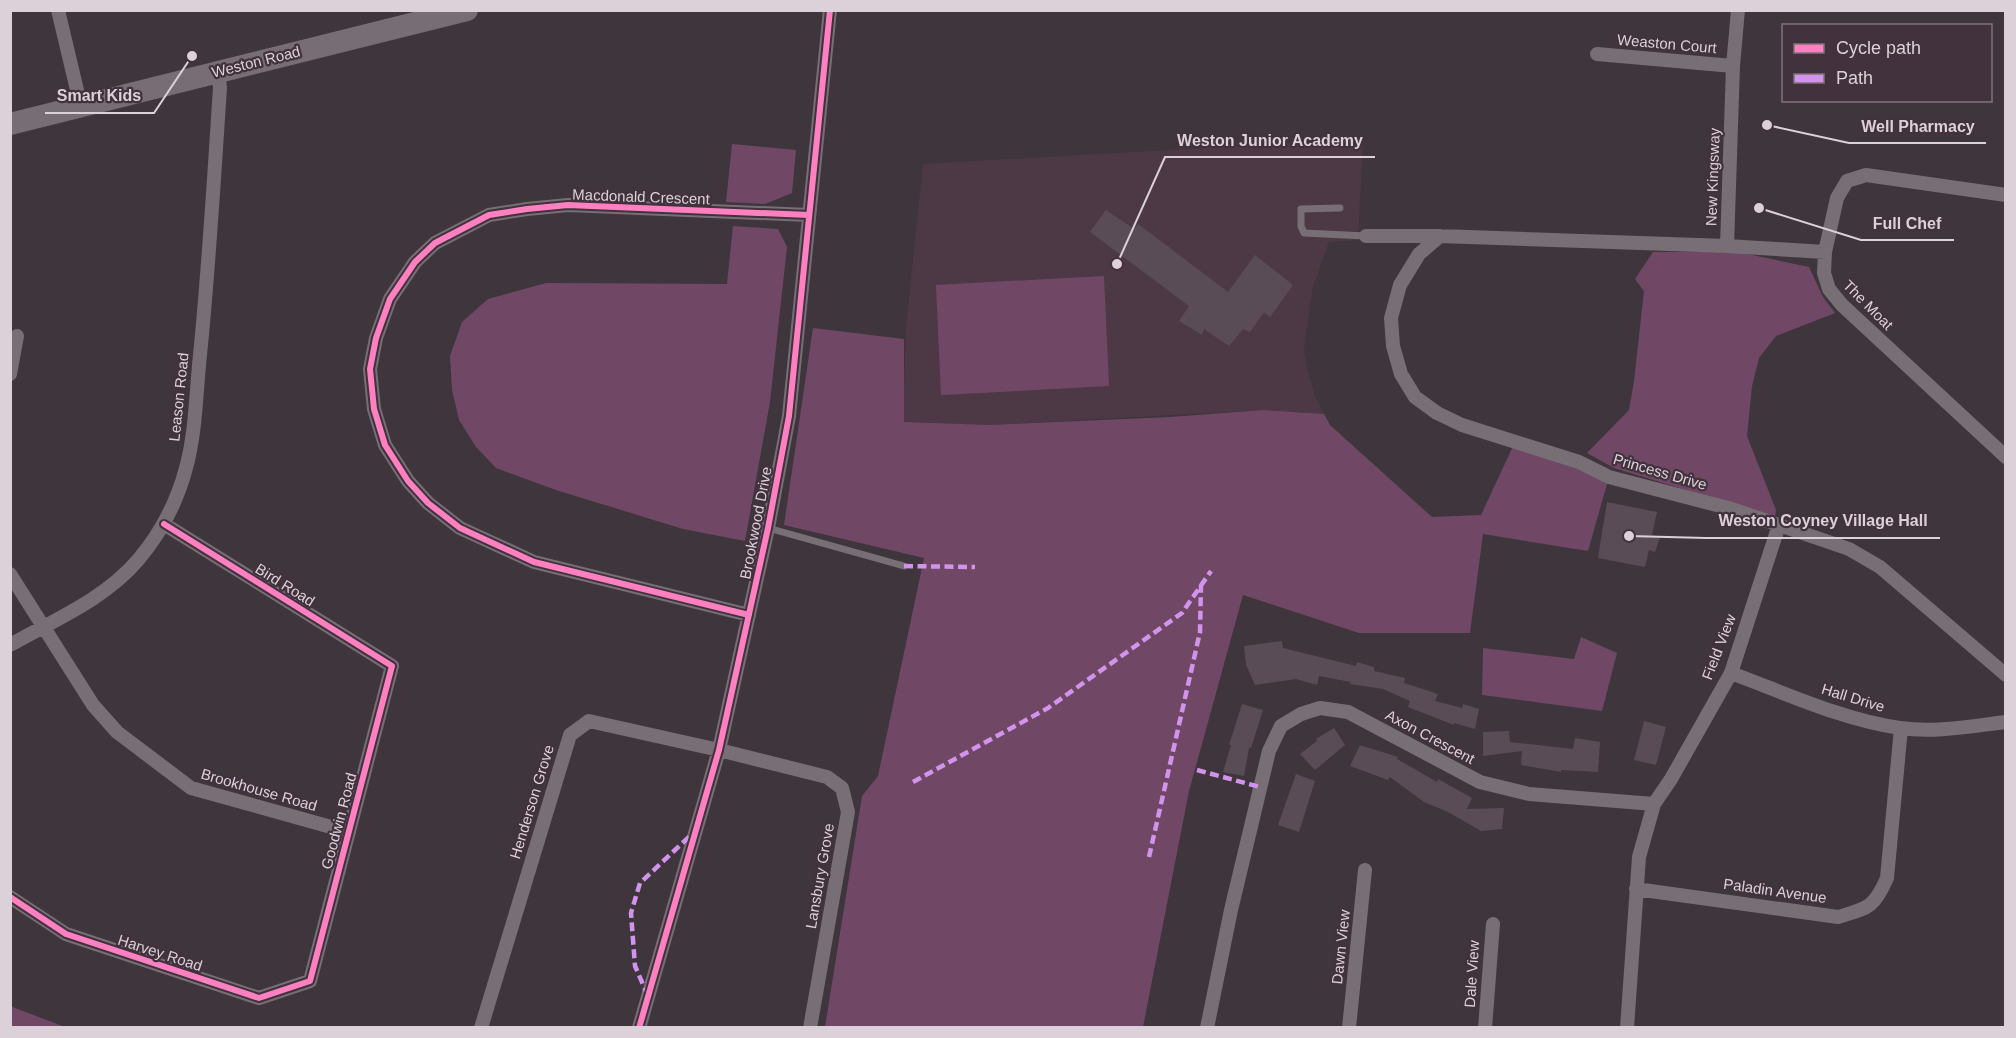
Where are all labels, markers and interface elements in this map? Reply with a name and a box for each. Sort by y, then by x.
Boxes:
legend [1782,24,1992,102]
street label: Weaston Court [1617,31,1718,56]
text: Cycle path [1836,38,1921,58]
street label: Weston Road [210,42,302,81]
text: Path [1836,68,1873,88]
callout: Smart Kids [45,79,154,113]
text: Smart Kids [57,87,141,104]
callout: Well Pharmacy [1849,109,1986,143]
text: Well Pharmacy [1861,118,1975,135]
callout: Weston Junior Academy [1165,123,1375,157]
street label: New Kingsway [1702,127,1723,226]
text: Weston Junior Academy [1177,132,1363,149]
street label: Macdonald Crescent [572,186,711,207]
callout: Full Chef [1861,206,1954,240]
text: Full Chef [1873,215,1942,232]
street label: The Moat [1840,276,1897,334]
street label: Leason Road [165,352,192,442]
street label: Princess Drive [1611,450,1709,493]
street label: Brookwood Drive [736,465,775,581]
callout: Weston Coyney Village Hall [1706,504,1940,538]
text: Weston Coyney Village Hall [1718,512,1928,529]
street label: Bird Road [252,560,318,609]
street label: Field View [1698,611,1739,682]
street label: Hall Drive [1820,680,1887,715]
street label: Axon Crescent [1383,706,1478,768]
street label: Henderson Grove [506,743,557,861]
street label: Brookhouse Road [199,765,319,814]
street label: Goodwin Road [317,771,360,871]
street label: Lansbury Grove [802,822,837,930]
street label: Paladin Avenue [1722,875,1828,906]
street label: Dawn View [1328,909,1353,985]
street label: Harvey Road [116,931,204,974]
street label: Dale View [1461,940,1482,1008]

